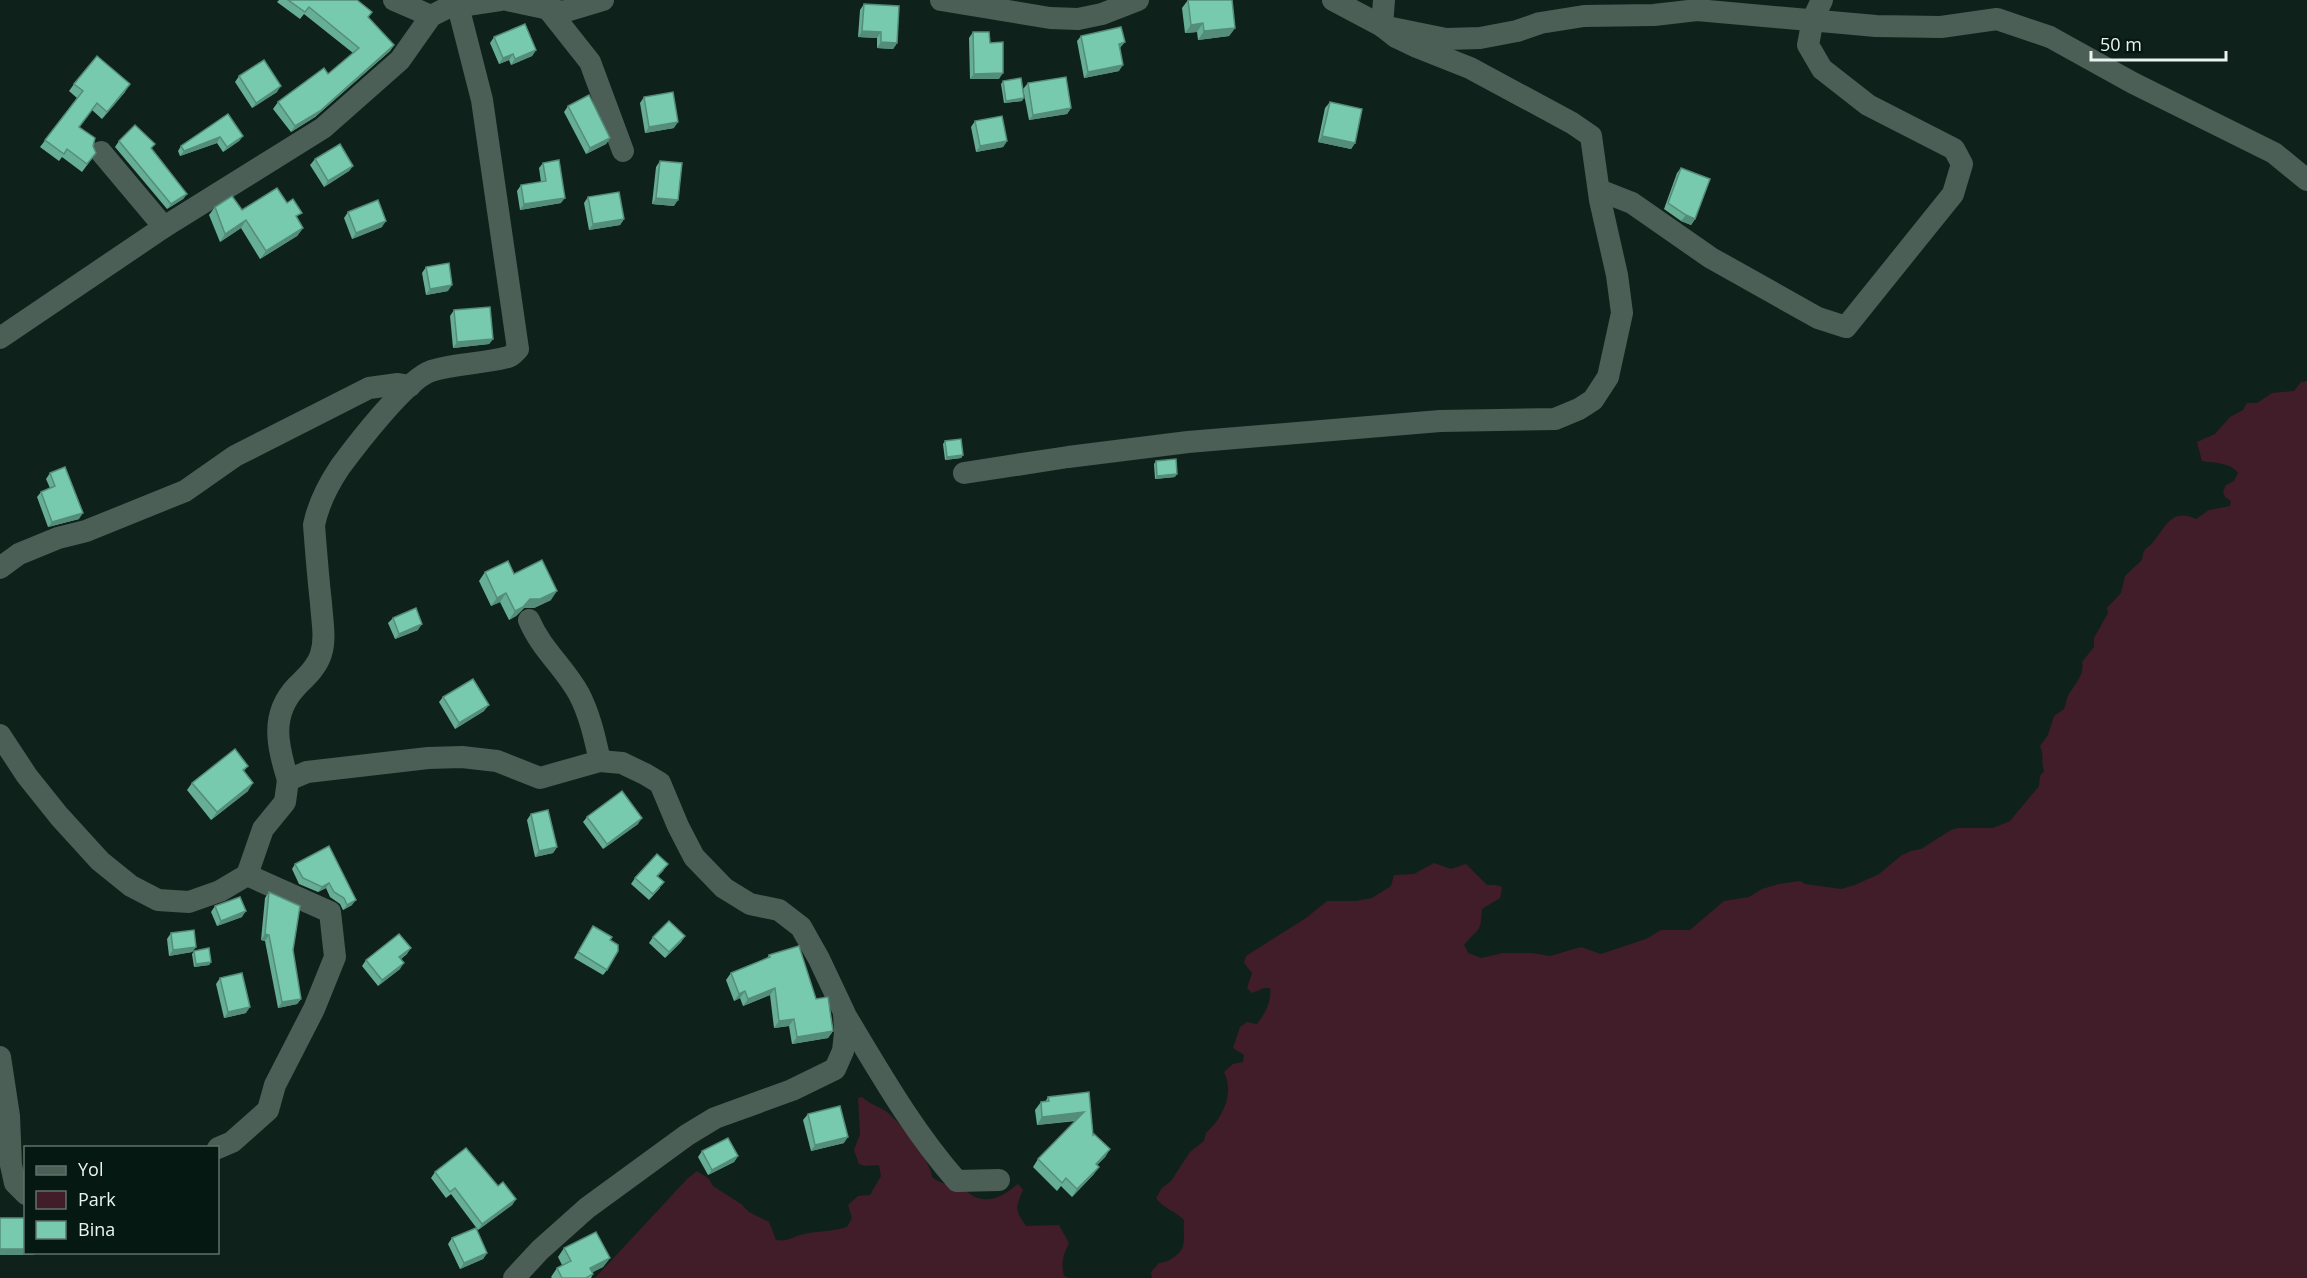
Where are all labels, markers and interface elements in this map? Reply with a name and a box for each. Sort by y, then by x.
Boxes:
scale bar [2091,24,2226,62]
text: 50 m [2100,32,2142,56]
legend [24,1146,219,1254]
text: Yol [78,1157,103,1181]
text: Park [78,1187,116,1211]
text: Bina [78,1217,115,1241]

